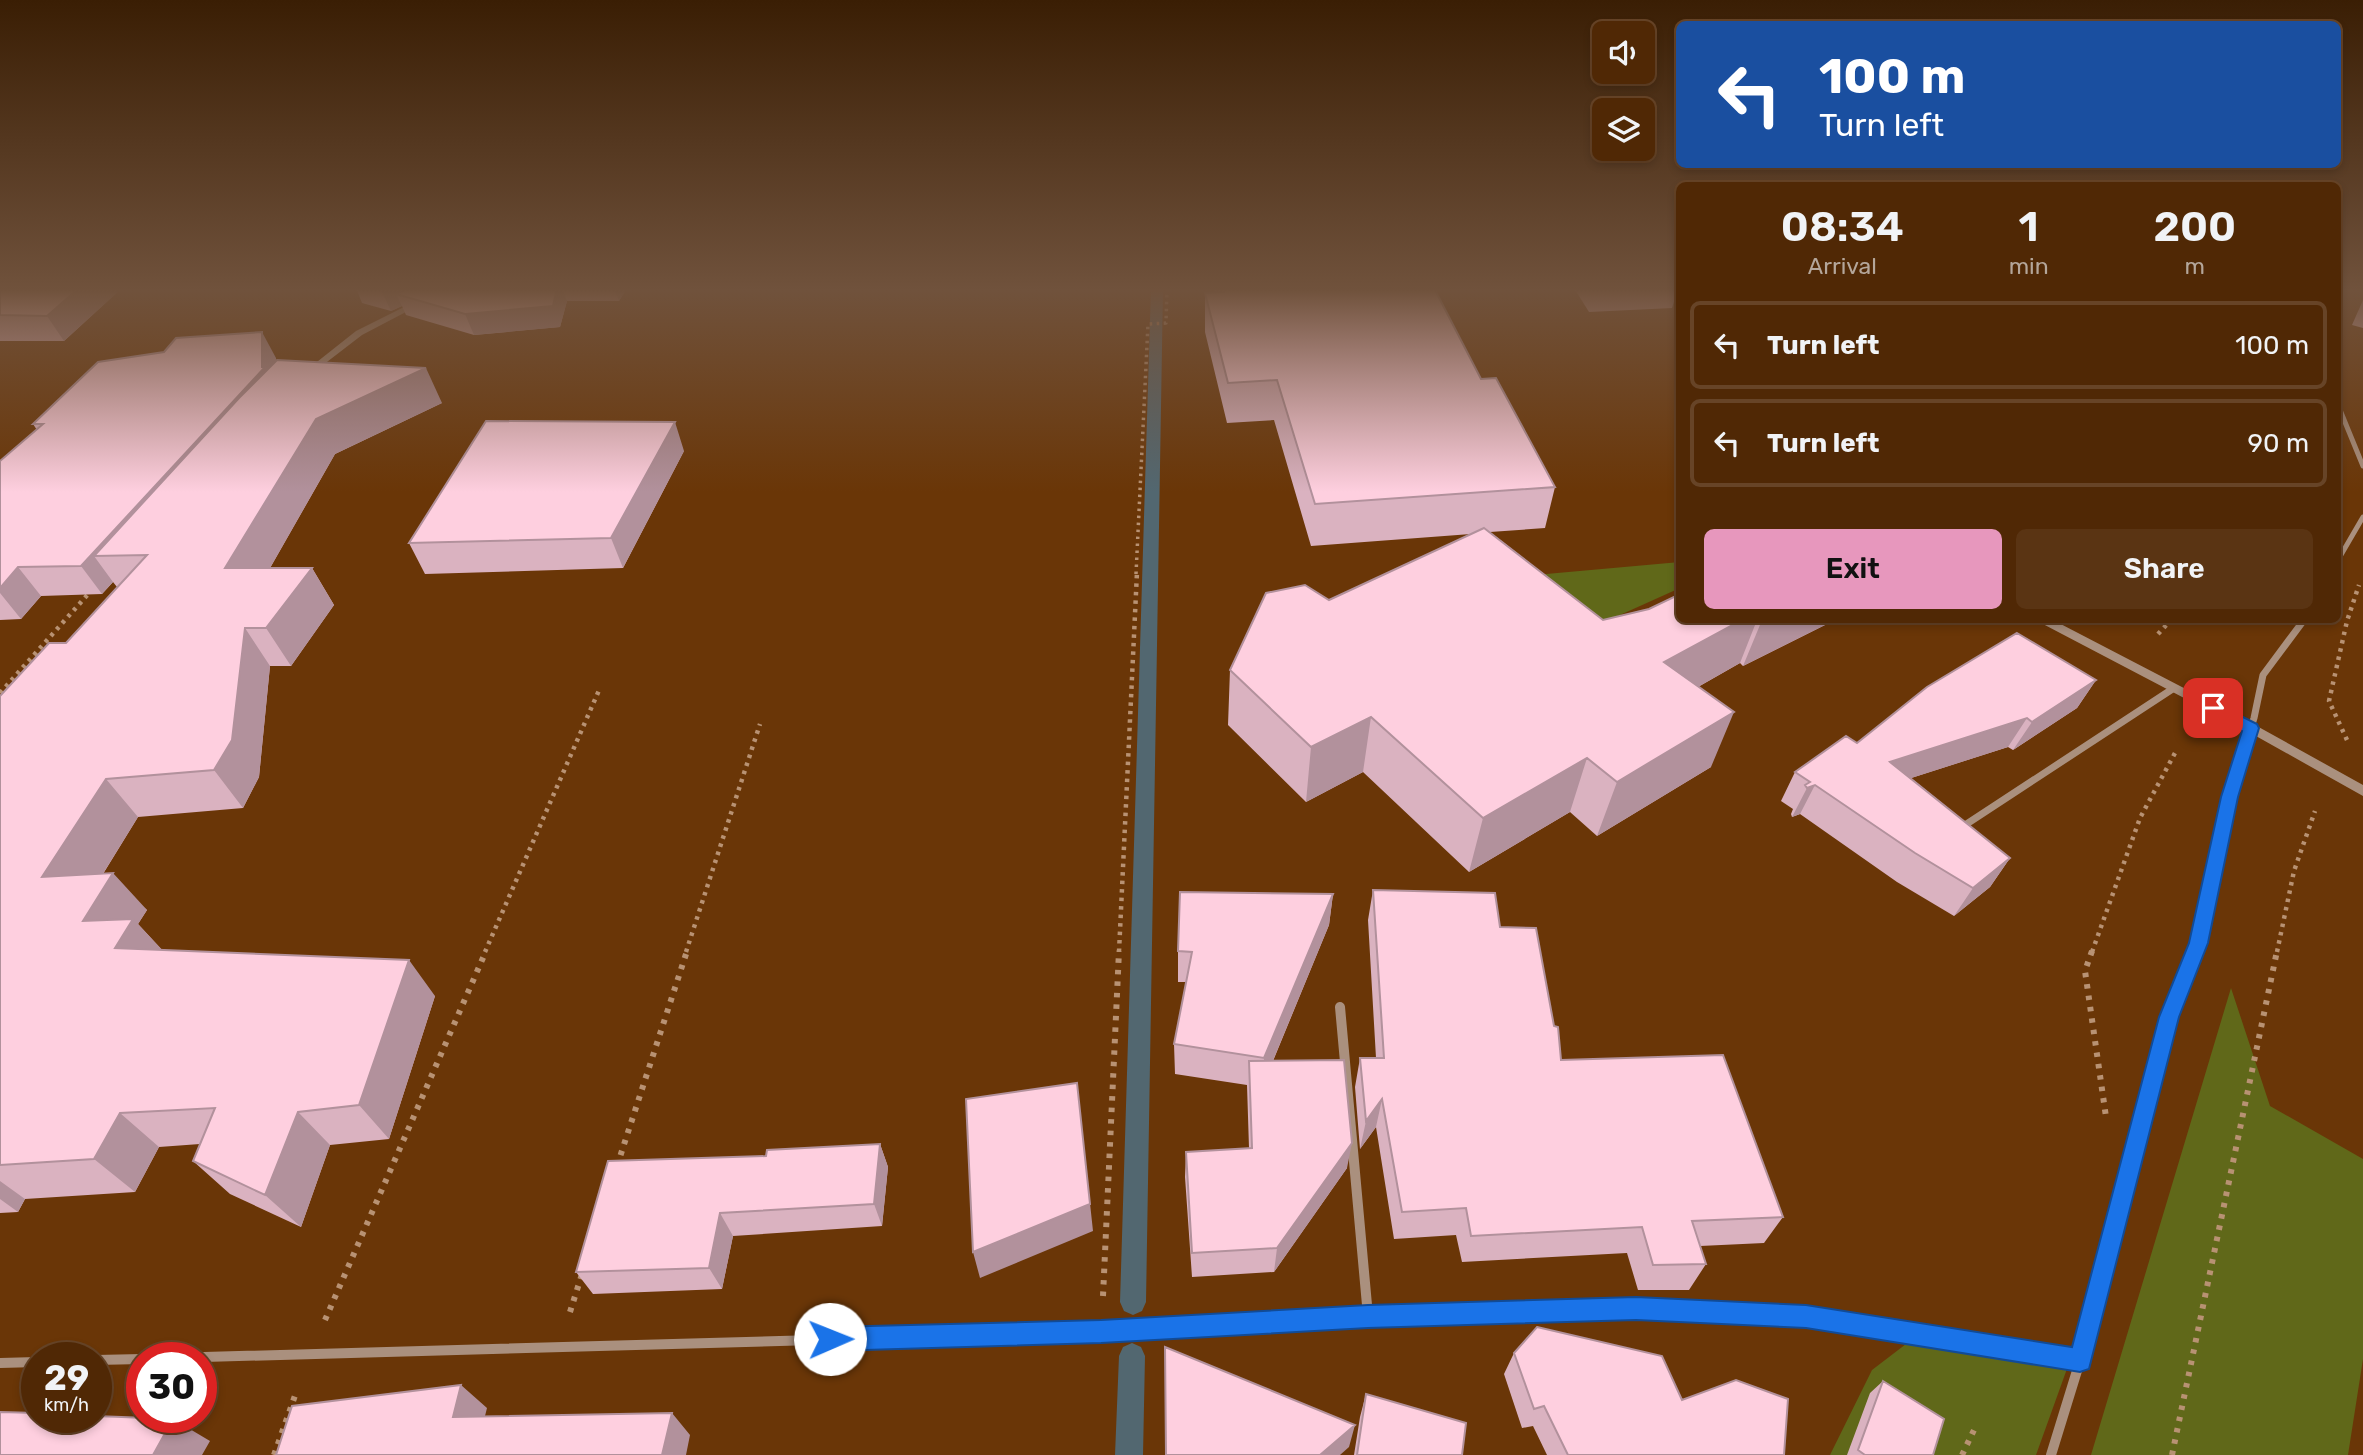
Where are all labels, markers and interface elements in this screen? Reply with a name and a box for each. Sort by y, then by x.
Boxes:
map controls [1592,21,1655,161]
button: sound [1592,21,1655,84]
text: 100 m [1819,47,1965,105]
icon: left [1704,49,1795,140]
button: layers [1592,98,1655,161]
text: Turn left [1819,106,1944,144]
text: 08:34 [1781,202,1904,252]
text: 1 [2019,202,2039,252]
text: 200 [2153,202,2236,252]
text: Arrival [1808,252,1877,280]
text: min [2009,252,2049,280]
text: m [2185,252,2205,280]
icon: left [1708,326,1746,364]
text: Turn left [1767,330,1879,361]
text: 100 m [2235,330,2309,361]
icon: left [1708,424,1746,462]
text: Turn left [1767,428,1879,459]
text: 90 m [2248,428,2309,459]
button: Exit [1704,529,2002,609]
button: Share [2016,529,2313,609]
pin [2183,678,2243,738]
icon: arrive [2194,689,2232,727]
position arrow [793,1302,867,1376]
speed limit sign: 30 [126,1342,217,1433]
text: 29 [44,1357,89,1399]
text: km/h [44,1394,89,1416]

